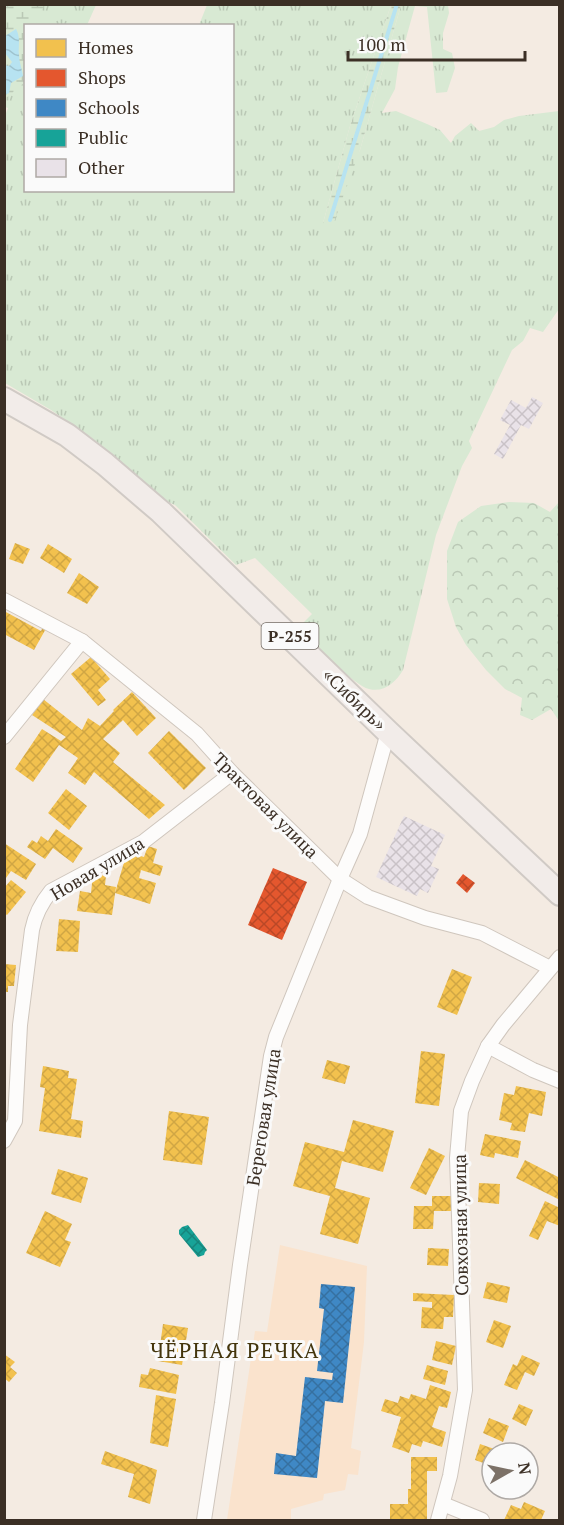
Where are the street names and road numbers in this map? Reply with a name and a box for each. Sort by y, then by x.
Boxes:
road number: Р-255 [262,623,318,649]
street label: «Сибирь» [318,663,392,736]
street label: Трактовая улица [208,747,324,863]
street label: Новая улица [46,831,148,905]
street label: Береговая улица [240,1047,286,1187]
street label: Совхозная улица [447,1154,473,1296]

